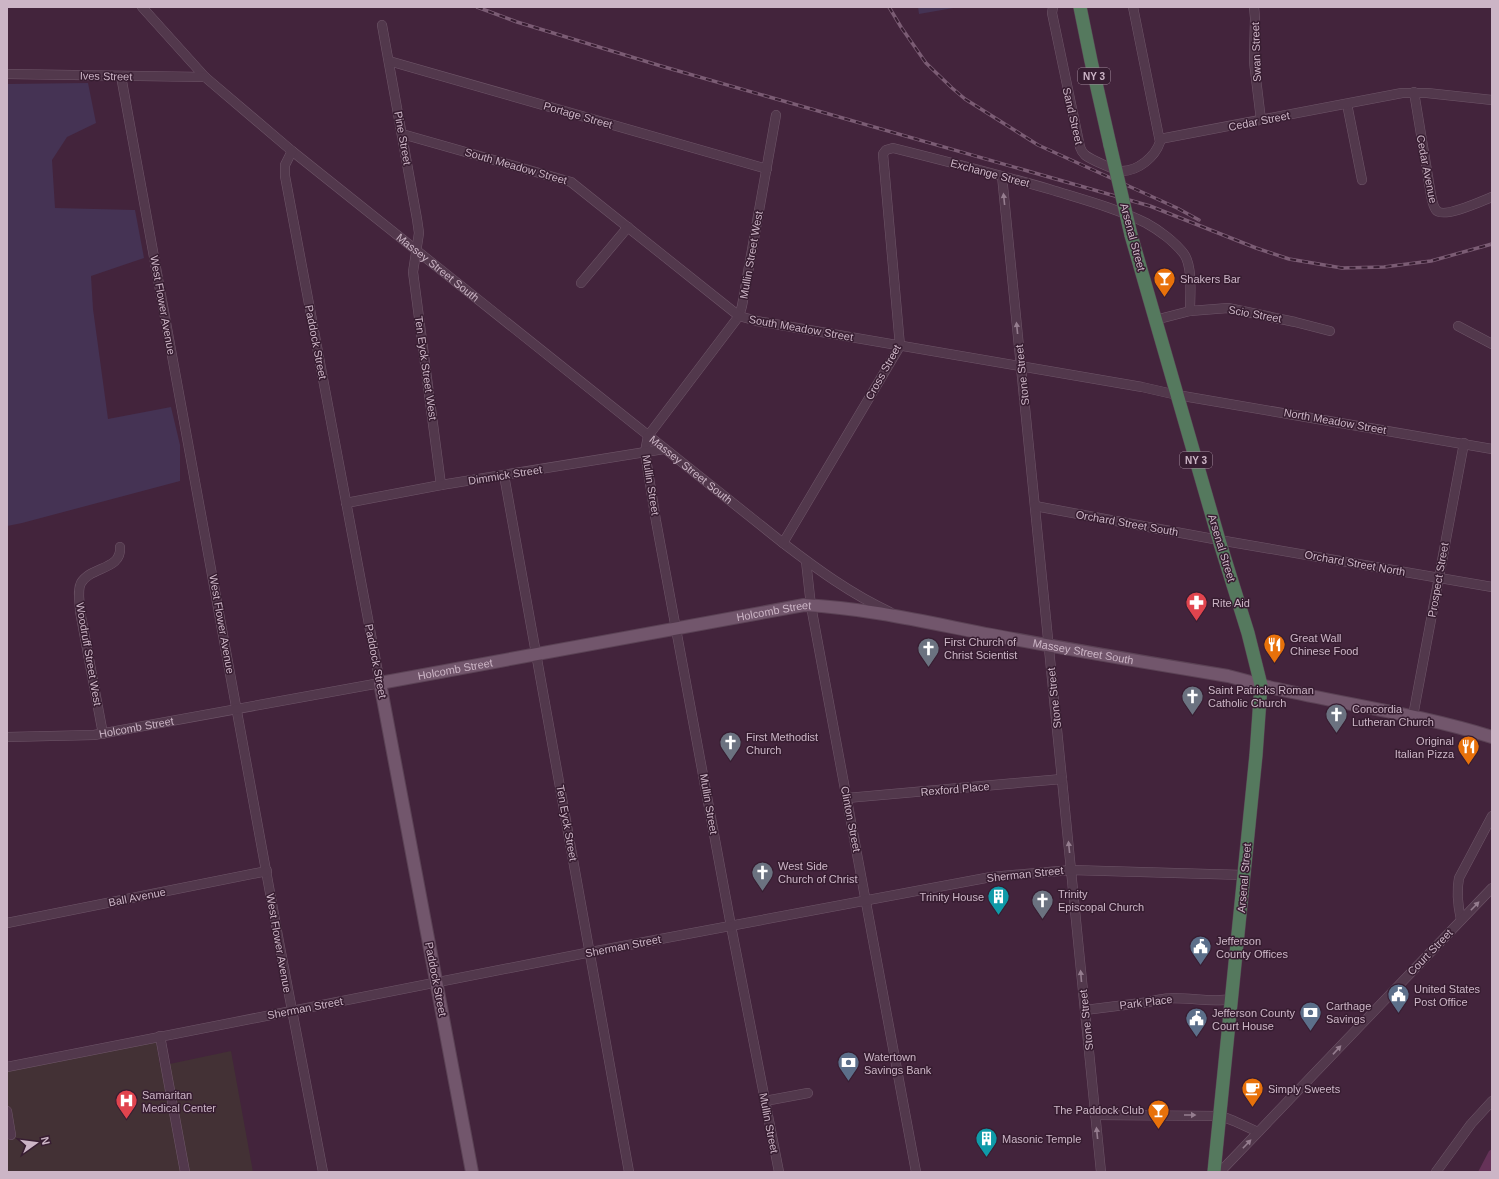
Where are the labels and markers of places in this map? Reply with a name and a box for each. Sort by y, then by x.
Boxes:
bar icon: Shakers Bar [1151,266,1177,299]
place label: Shakers Bar [1180,273,1241,285]
pharmacy icon: Rite Aid [1183,590,1209,623]
place label: Rite Aid [1212,597,1250,609]
restaurant icon: Great Wall Chinese Food [1261,631,1287,664]
place label: Great Wall Chinese Food [1290,632,1359,657]
church icon: First Church of Christ Scientist [915,635,941,668]
place label: First Church of Christ Scientist [944,636,1017,661]
church icon: Saint Patricks Roman Catholic Church [1180,683,1206,716]
place label: Saint Patricks Roman Catholic Church [1208,684,1314,709]
church icon: Concordia Lutheran Church [1323,702,1349,735]
place label: Concordia Lutheran Church [1352,703,1434,728]
church icon: First Methodist Church [717,730,743,763]
place label: First Methodist Church [746,731,818,756]
restaurant icon: Original Italian Pizza [1456,734,1482,767]
place label: Original Italian Pizza [1395,735,1455,760]
church icon: West Side Church of Christ [749,859,775,892]
place label: West Side Church of Christ [778,860,857,885]
building icon: Trinity House [986,884,1012,917]
church icon: Trinity Episcopal Church [1029,887,1055,920]
place label: Trinity Episcopal Church [1058,888,1144,913]
place label: Trinity House [920,891,984,903]
public building icon: Jefferson County Offices [1188,934,1214,967]
place label: Jefferson County Offices [1216,935,1288,960]
public building icon: United States Post Office [1386,982,1412,1015]
place label: United States Post Office [1414,983,1481,1008]
bank icon: Carthage Savings [1298,999,1324,1032]
place label: Carthage Savings [1326,1000,1371,1025]
public building icon: Jefferson County Court House [1184,1006,1210,1039]
place label: Jefferson County Court House [1212,1007,1295,1032]
bank icon: Watertown Savings Bank [836,1050,862,1083]
place label: Watertown Savings Bank [864,1051,932,1076]
cafe icon: Simply Sweets [1240,1076,1266,1109]
place label: Simply Sweets [1268,1083,1341,1095]
hospital icon: Samaritan Medical Center [113,1088,139,1121]
place label: Samaritan Medical Center [142,1089,216,1114]
bar icon: The Paddock Club [1146,1097,1172,1130]
place label: The Paddock Club [1054,1104,1144,1116]
building icon: Masonic Temple [973,1126,999,1159]
place label: Masonic Temple [1002,1133,1081,1145]

